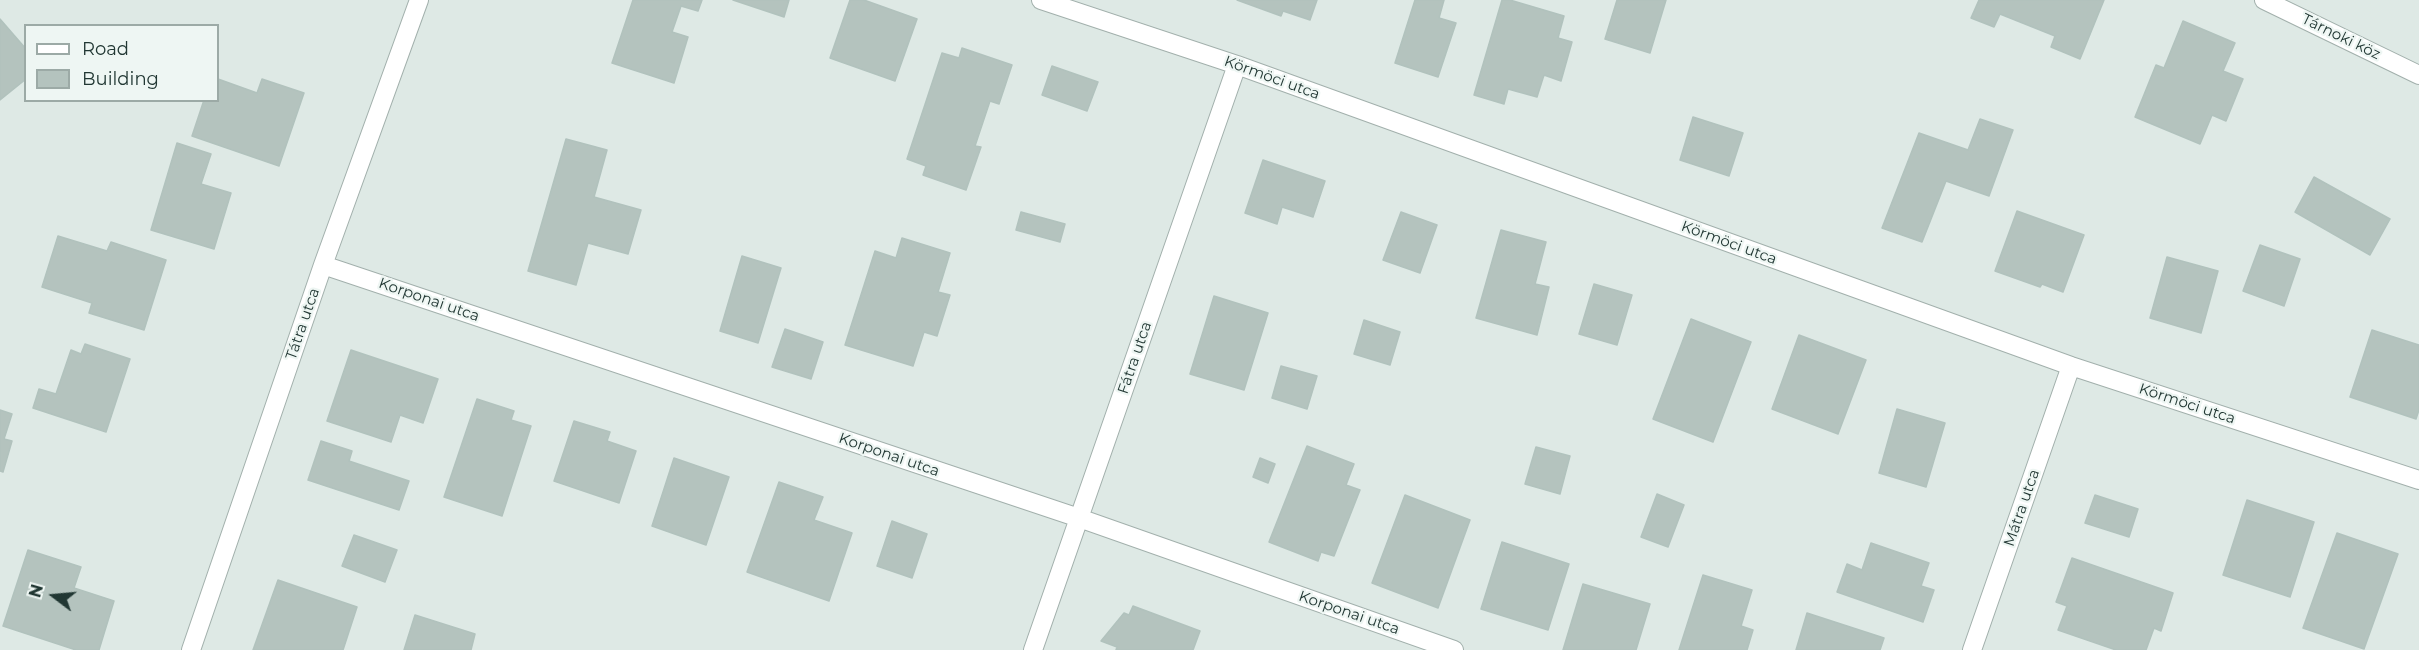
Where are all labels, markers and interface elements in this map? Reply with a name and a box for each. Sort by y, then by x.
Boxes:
street label: Tárnoki köz [2299,10,2383,64]
legend [24,24,219,102]
text: Road [82,38,129,60]
street label: Körmöci utca [1222,52,1322,104]
text: Building [82,68,159,90]
street label: Körmöci utca [1679,217,1779,269]
street label: Korponai utca [376,274,482,326]
street label: Tátra utca [282,286,324,362]
street label: Fátra utca [1114,319,1156,397]
street label: Körmöci utca [2136,380,2238,428]
street label: Korponai utca [836,429,942,481]
street label: Mátra utca [2000,467,2044,549]
north arrow [24,566,84,626]
text: N [25,582,47,600]
street label: Korponai utca [1296,587,1402,639]

